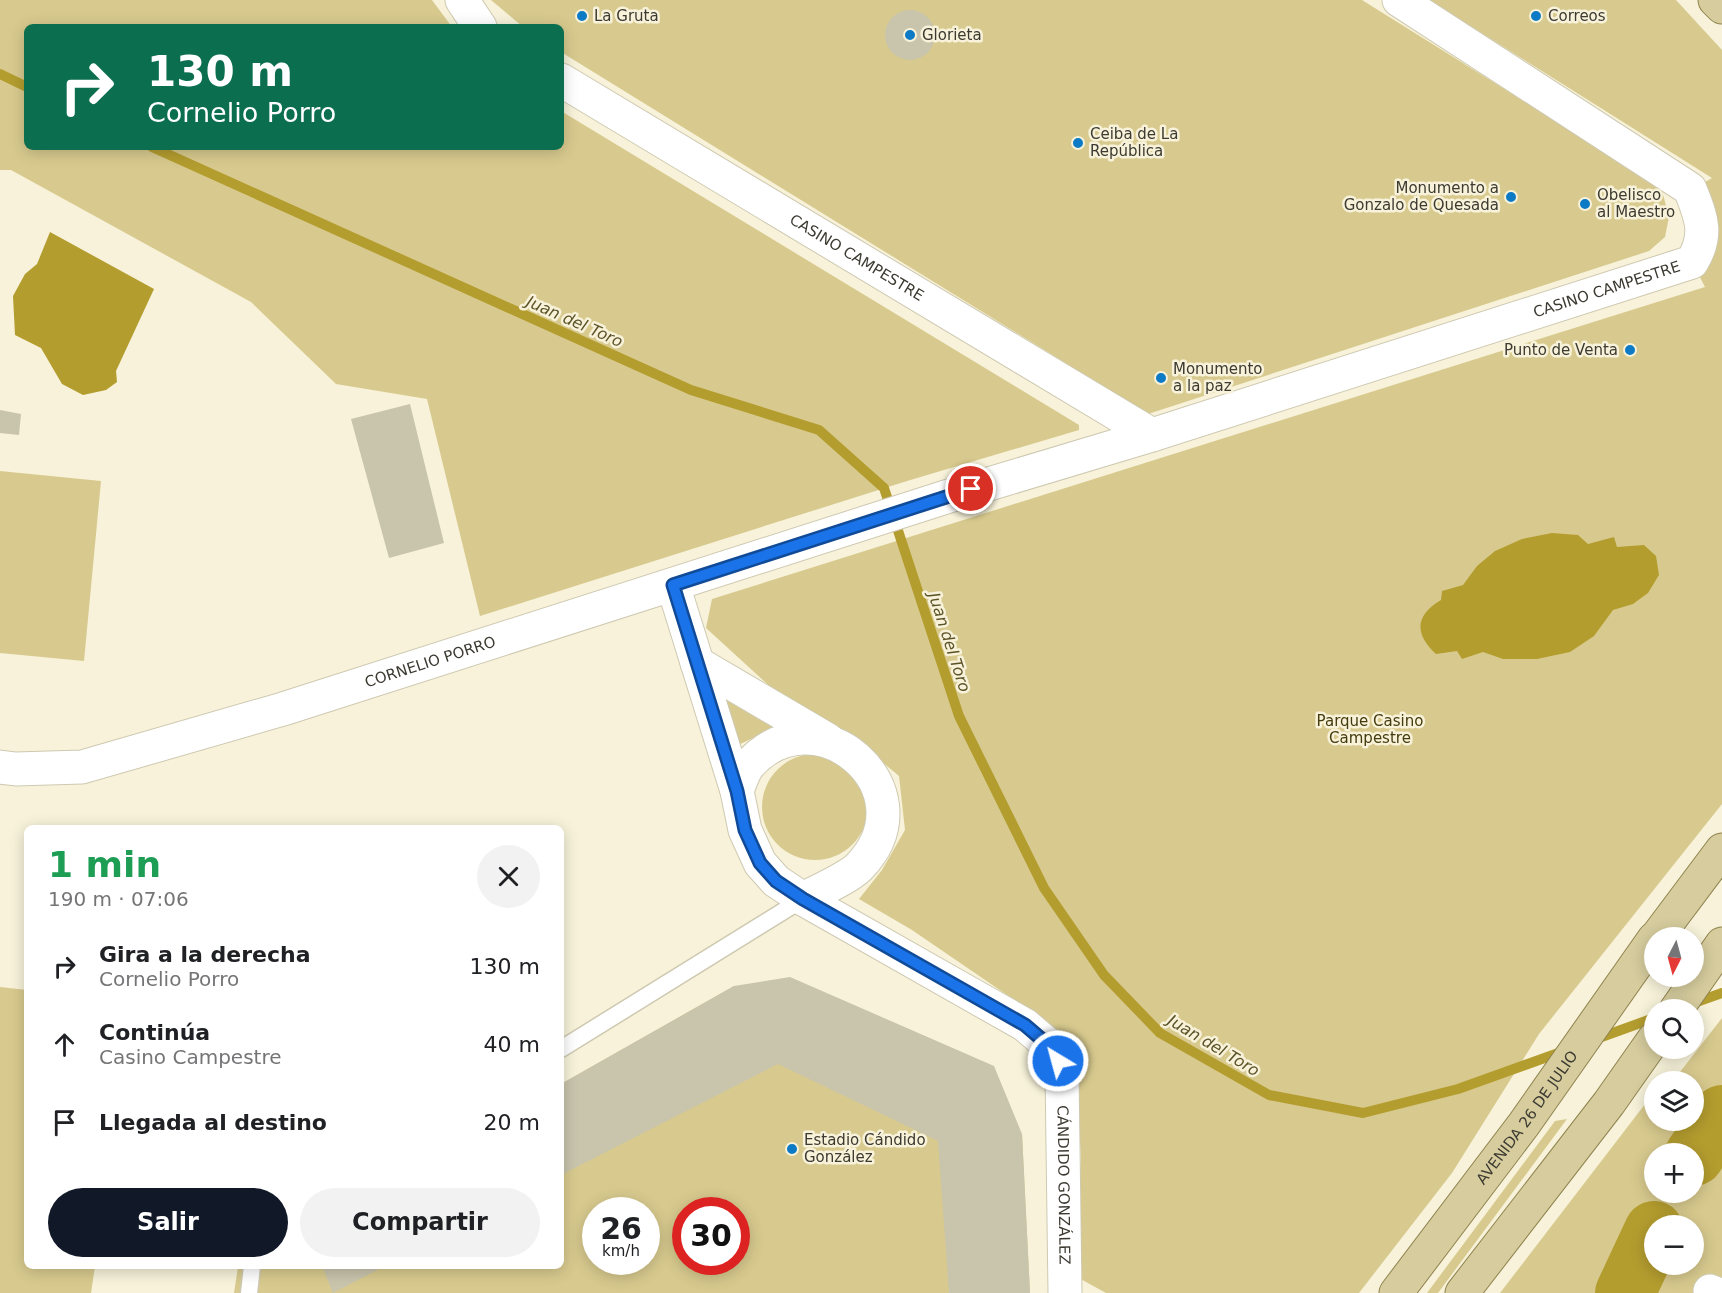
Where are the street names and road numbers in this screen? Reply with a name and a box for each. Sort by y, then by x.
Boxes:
street label: CASINO CAMPESTRE [786,210,927,305]
street label: CASINO CAMPESTRE [1531,257,1682,321]
street label: CORNELIO PORRO [363,633,498,691]
street label: AVENIDA 26 DE JULIO [1473,1047,1582,1188]
street label: CÁNDIDO GONZÁLEZ [1053,1105,1074,1265]

